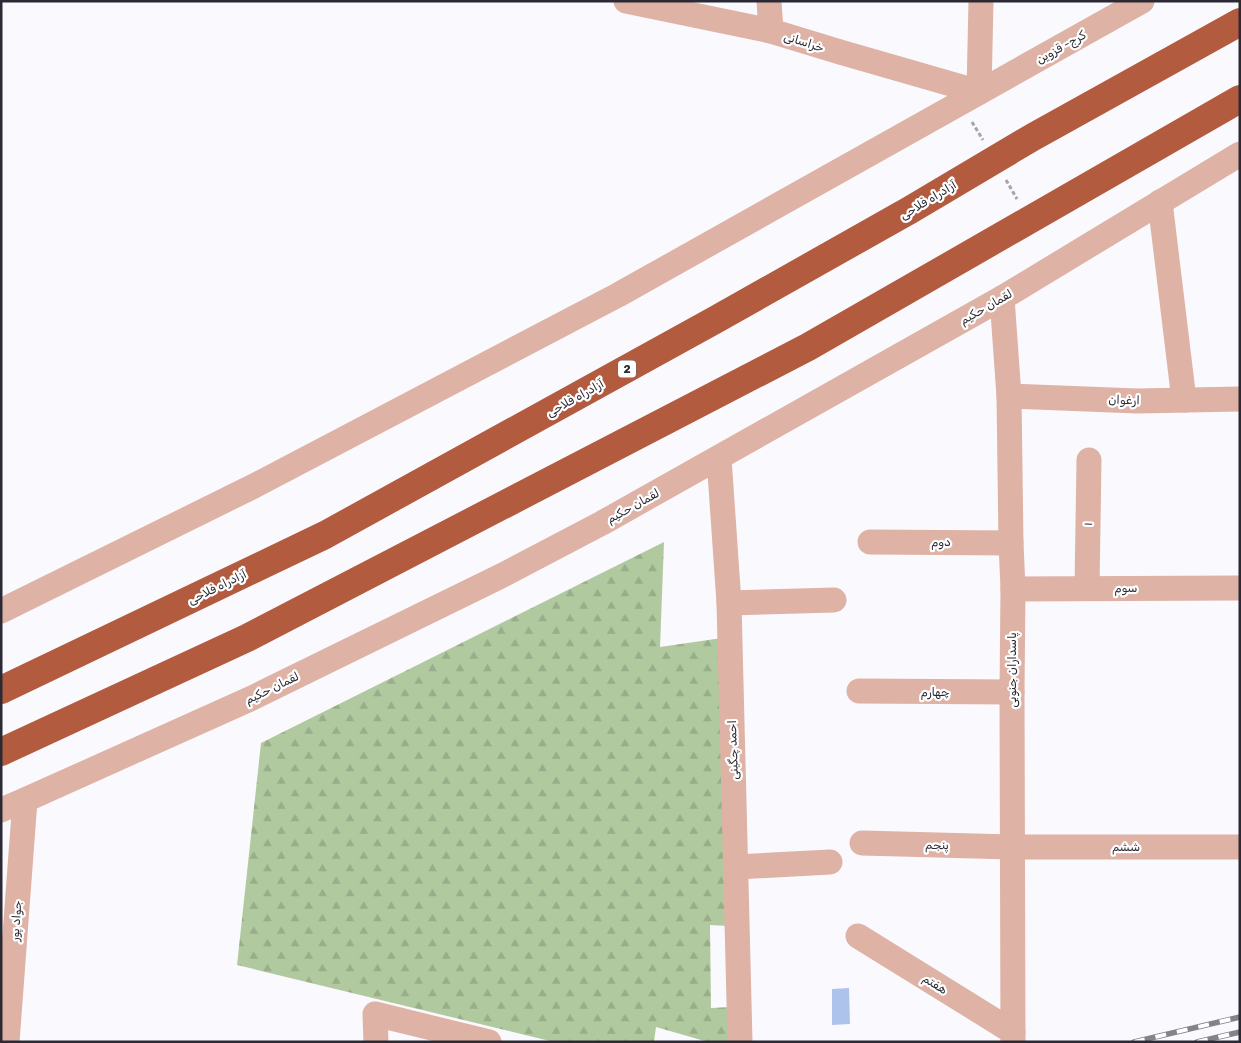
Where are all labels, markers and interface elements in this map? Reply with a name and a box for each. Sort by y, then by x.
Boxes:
street label: کرج- قزوین [1034,27,1090,68]
street label: خراسانی [782,29,826,56]
street label: آزادراه فلاحی [897,177,960,223]
street label: لقمان حکیم [957,286,1015,328]
road number: 2 [618,360,636,378]
street label: آزادراه فلاحی [544,376,607,420]
street label: ارغوان [1108,393,1140,408]
street label: لقمان حکیم [604,486,662,527]
street label: ۱ [1081,522,1095,526]
street label: دوم [931,535,951,551]
street label: آزادراه فلاحی [185,567,250,608]
street label: سوم [1115,581,1138,597]
street label: پاسداران جنوبی [1005,632,1020,708]
street label: لقمان حکیم [243,669,302,708]
street label: چهارم [921,685,949,701]
street label: احمد چگینی [725,720,742,780]
street label: پنجم [925,838,949,853]
street label: ششم [1112,840,1140,855]
street label: جواد پور [8,900,25,943]
street label: هفتم [920,971,950,998]

